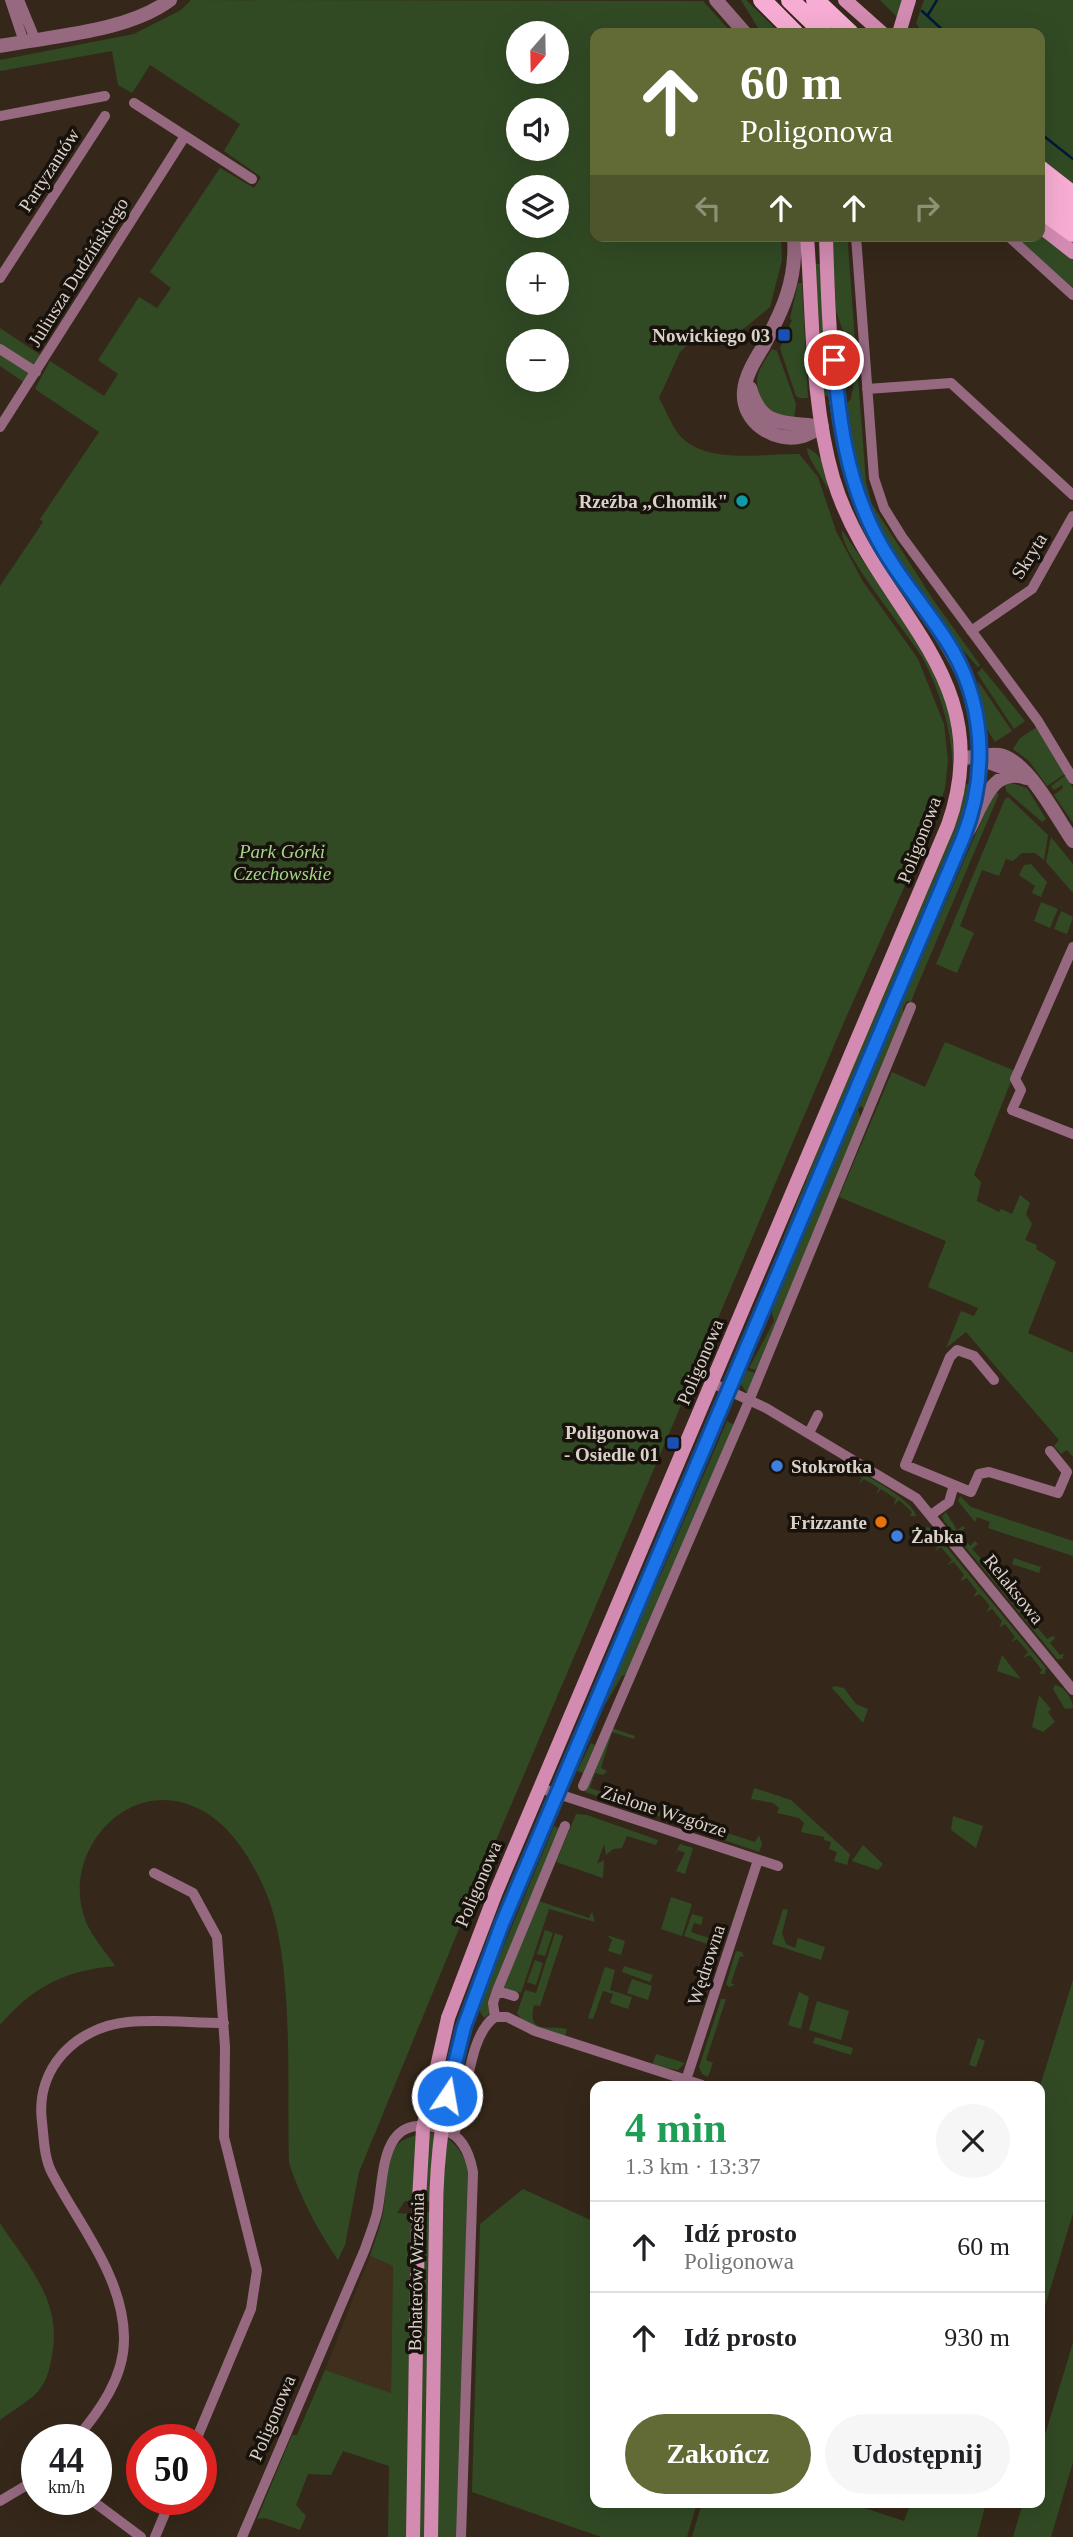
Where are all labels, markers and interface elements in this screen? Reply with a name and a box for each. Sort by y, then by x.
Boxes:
north arrow [506,21,569,84]
map controls [506,21,569,392]
text: 60 m [740,55,842,110]
icon: ahead [625,56,716,147]
button: sound [506,98,569,161]
text: Poligonowa [740,113,893,149]
street label: Partyzantów [14,124,84,216]
button: layers [506,175,569,238]
icon: left [689,189,727,227]
icon: ahead [762,189,800,227]
icon: ahead [835,189,873,227]
icon: right [908,189,946,227]
street label: Juliusza Dudzińskiego [24,194,132,350]
button: + [506,252,569,315]
place label: Nowickiego 03 [652,325,770,346]
marker: Nowickiego 03 [776,327,792,343]
button: − [506,329,569,392]
pin [804,330,864,390]
icon: arrive [815,341,853,379]
place label: Rzeźba ,,Chomik" [579,491,728,512]
marker: Rzeźba ,,Chomik" [734,493,750,509]
street label: Skryta [1007,529,1051,583]
street label: Poligonowa [893,793,945,886]
park label: Park Górki Czechowskie [233,841,331,884]
street label: Poligonowa [673,1316,728,1408]
place label: Poligonowa - Osiedle 01 [564,1422,659,1465]
marker: Poligonowa - Osiedle 01 [665,1435,681,1451]
place label: Stokrotka [791,1456,872,1477]
marker: Stokrotka [769,1458,785,1474]
place label: Frizzante [790,1512,867,1533]
marker: Frizzante [873,1514,889,1530]
place label: Żabka [911,1526,964,1547]
marker: Żabka [889,1528,905,1544]
street label: Relaksowa [980,1550,1049,1628]
street label: Zielone Wzgórze [598,1781,730,1841]
street label: Poligonowa [451,1838,506,1930]
street label: Wędrowna [683,1922,729,2008]
position arrow [410,2059,484,2133]
button: close [936,2104,1010,2178]
text: 4 min [625,2105,727,2151]
text: 1.3 km · 13:37 [625,2154,760,2179]
street label: Bohaterów Września [404,2192,428,2352]
text: Idź prosto [684,2219,797,2248]
icon: ahead [625,2228,663,2266]
text: 60 m [957,2232,1010,2261]
text: Poligonowa [684,2249,794,2274]
icon: ahead [625,2319,663,2357]
text: Idź prosto [684,2323,797,2352]
text: 930 m [944,2323,1010,2352]
street label: Poligonowa [245,2372,300,2464]
button: Zakończ [625,2414,811,2494]
button: Udostępnij [825,2414,1010,2494]
speed limit sign: 50 [126,2424,217,2515]
text: 44 [49,2441,84,2480]
text: km/h [48,2477,85,2497]

